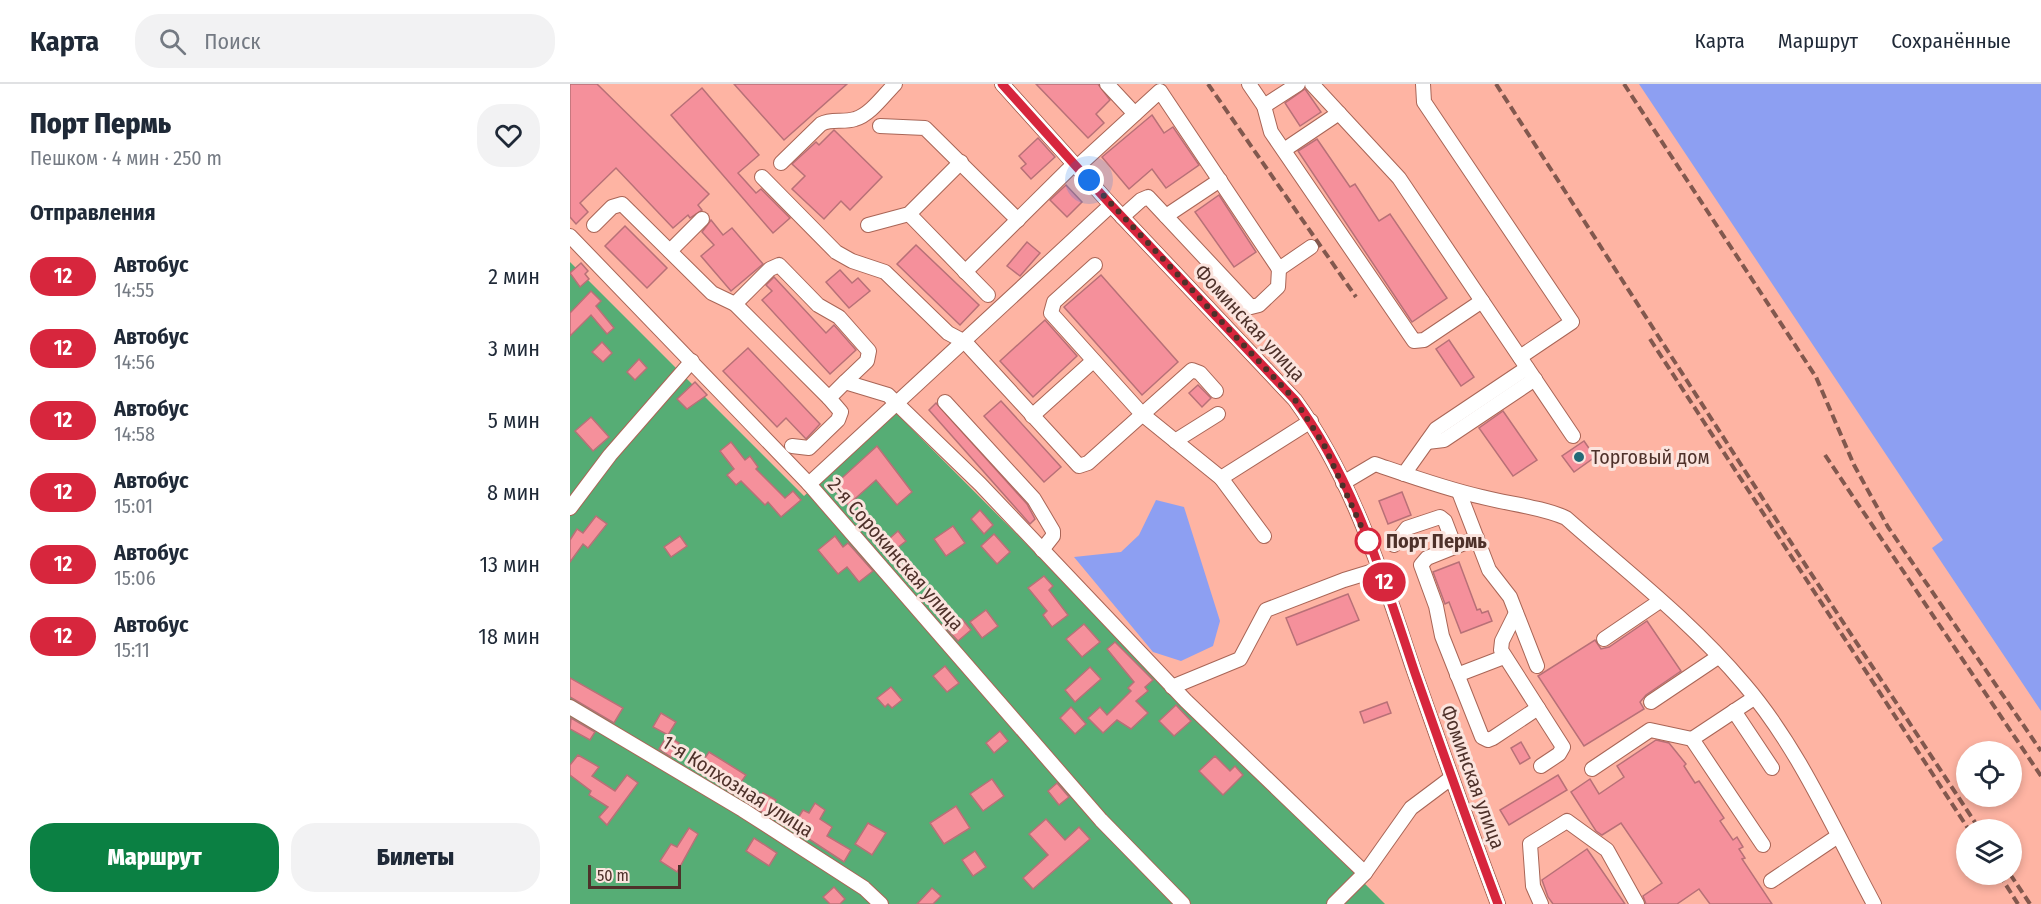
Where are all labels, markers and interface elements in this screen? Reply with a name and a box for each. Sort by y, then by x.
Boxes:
search box [135,14,555,68]
text: Карта [30,25,99,58]
icon: search [156,25,189,58]
text: Поиск [204,28,261,55]
text: Карта [1695,28,1745,54]
text: Маршрут [1778,28,1858,54]
text: Сохранённые [1891,28,2011,54]
button: heart [477,104,540,167]
text: Порт Пермь [30,107,171,140]
text: Пешком · 4 мин · 250 m [30,146,222,170]
your location [1074,165,1104,195]
text: Отправления [30,199,156,226]
text: Автобус [114,251,189,278]
street label: Фоминская улица [1190,260,1310,386]
text: 12 [54,263,72,289]
text: 2 мин [488,263,540,290]
text: 14:55 [114,278,154,302]
text: Автобус [114,323,189,350]
text: 12 [54,335,72,361]
text: 3 мин [488,335,540,362]
text: 14:56 [114,350,155,374]
text: Автобус [114,395,189,422]
text: 12 [54,407,72,433]
text: 5 мин [488,407,540,434]
text: 14:58 [114,422,155,446]
place label: Торговый дом [1591,445,1710,469]
marker: Торговый дом [1572,450,1586,464]
text: Автобус [114,467,189,494]
street label: 2-я Сорокинская улица [823,473,969,635]
text: 12 [54,479,72,505]
text: 8 мин [487,479,540,506]
text: 15:01 [114,494,153,518]
marker: Порт Пермь [1355,528,1381,554]
place label: Порт Пермь [1386,529,1487,553]
text: Автобус [114,539,189,566]
text: 12 [54,551,72,577]
text: 13 мин [479,551,540,578]
line badge: 12 [1357,562,1411,602]
text: 15:06 [114,566,156,590]
text: 12 [1375,569,1393,595]
text: Автобус [114,611,189,638]
text: 12 [54,623,72,649]
text: 18 мин [478,623,540,650]
text: 15:11 [114,638,150,662]
street label: Фоминская улица [1436,702,1510,852]
street label: 1-я Колхозная улица [658,730,818,842]
map controls [1956,741,2022,885]
button: locate [1956,741,2022,807]
button: layers [1956,819,2022,885]
button: Маршрут [30,823,279,892]
button: Билеты [291,823,540,892]
scale bar [588,862,681,890]
text: 50 m [597,866,629,885]

